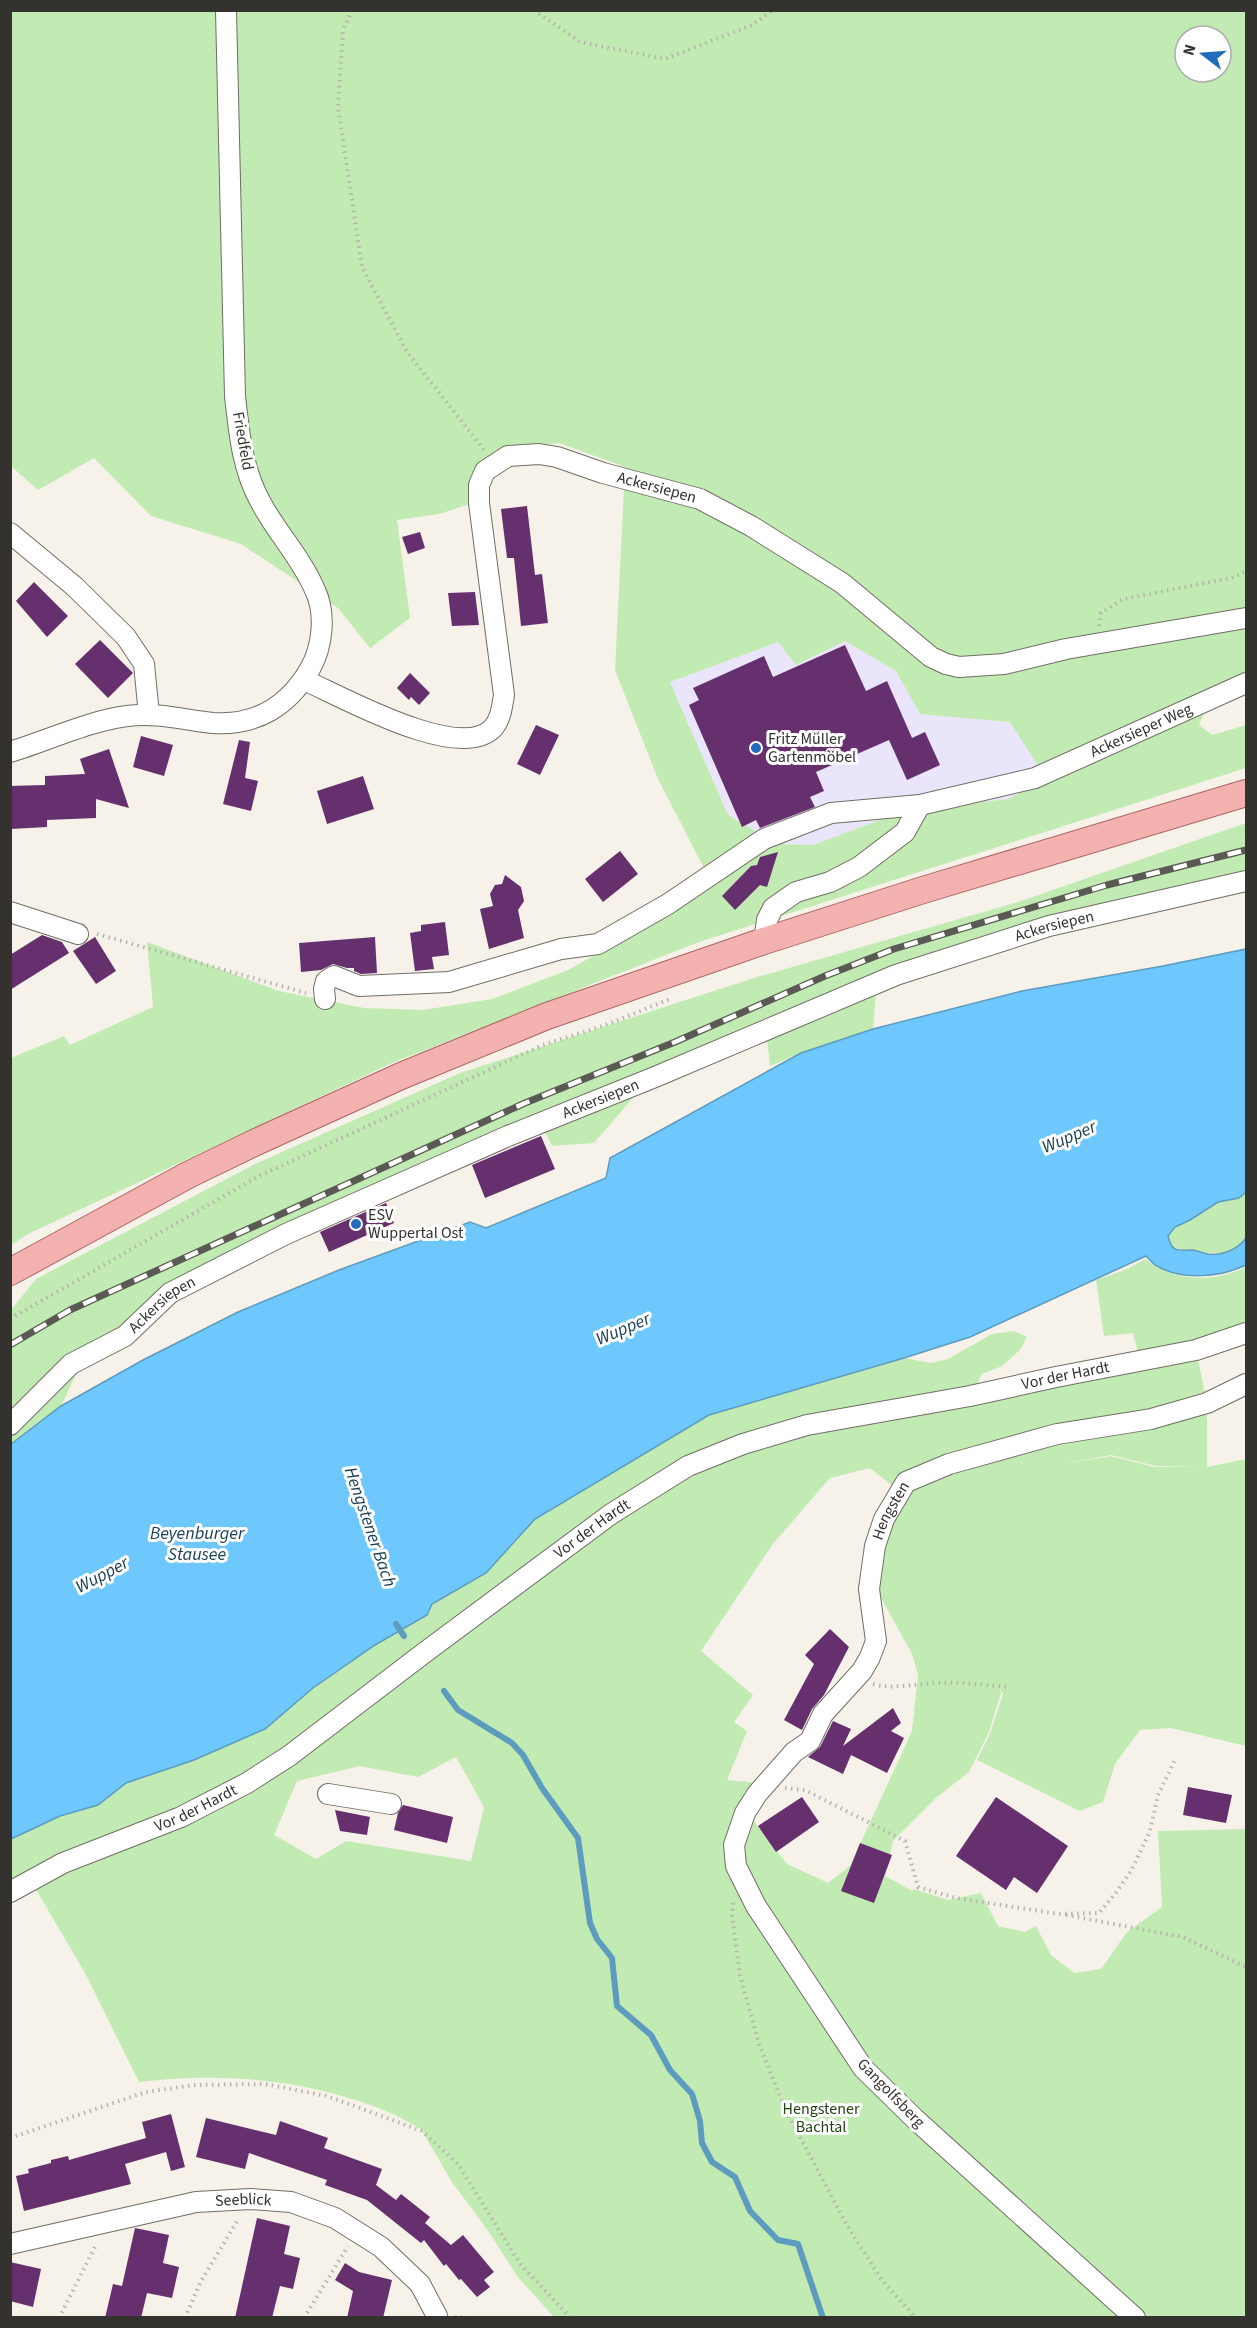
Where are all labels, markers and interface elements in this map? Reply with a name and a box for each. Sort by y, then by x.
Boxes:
north arrow [1173,24,1233,84]
text: N [1178,42,1202,58]
street label: Friedfeld [227,410,259,472]
street label: Ackersiepen [615,466,699,509]
street label: Ackersieper Weg [1086,698,1196,763]
place label: Fritz Müller Gartenmöbel [768,728,856,768]
marker: Fritz Müller Gartenmöbel [749,741,763,755]
street label: Ackersiepen [1012,905,1096,947]
street label: Ackersiepen [559,1073,642,1124]
water label: Wupper [1038,1114,1101,1160]
place label: ESV Wuppertal Ost [368,1204,464,1244]
marker: ESV Wuppertal Ost [349,1217,363,1231]
street label: Ackersiepen [123,1271,199,1338]
water label: Wupper [592,1306,655,1352]
street label: Vor der Hardt [1019,1356,1112,1395]
water label: Hengstener Bach [338,1464,402,1590]
street label: Hengsten [867,1477,915,1543]
street label: Vor der Hardt [549,1493,635,1564]
water label: Beyenburger Stausee [150,1521,245,1567]
water label: Wupper [71,1550,134,1599]
street label: Vor der Hardt [151,1779,241,1837]
street label: Gangolfsberg [852,2053,930,2133]
park label: Hengstener Bachtal [783,2098,860,2138]
street label: Seeblick [214,2188,272,2212]

